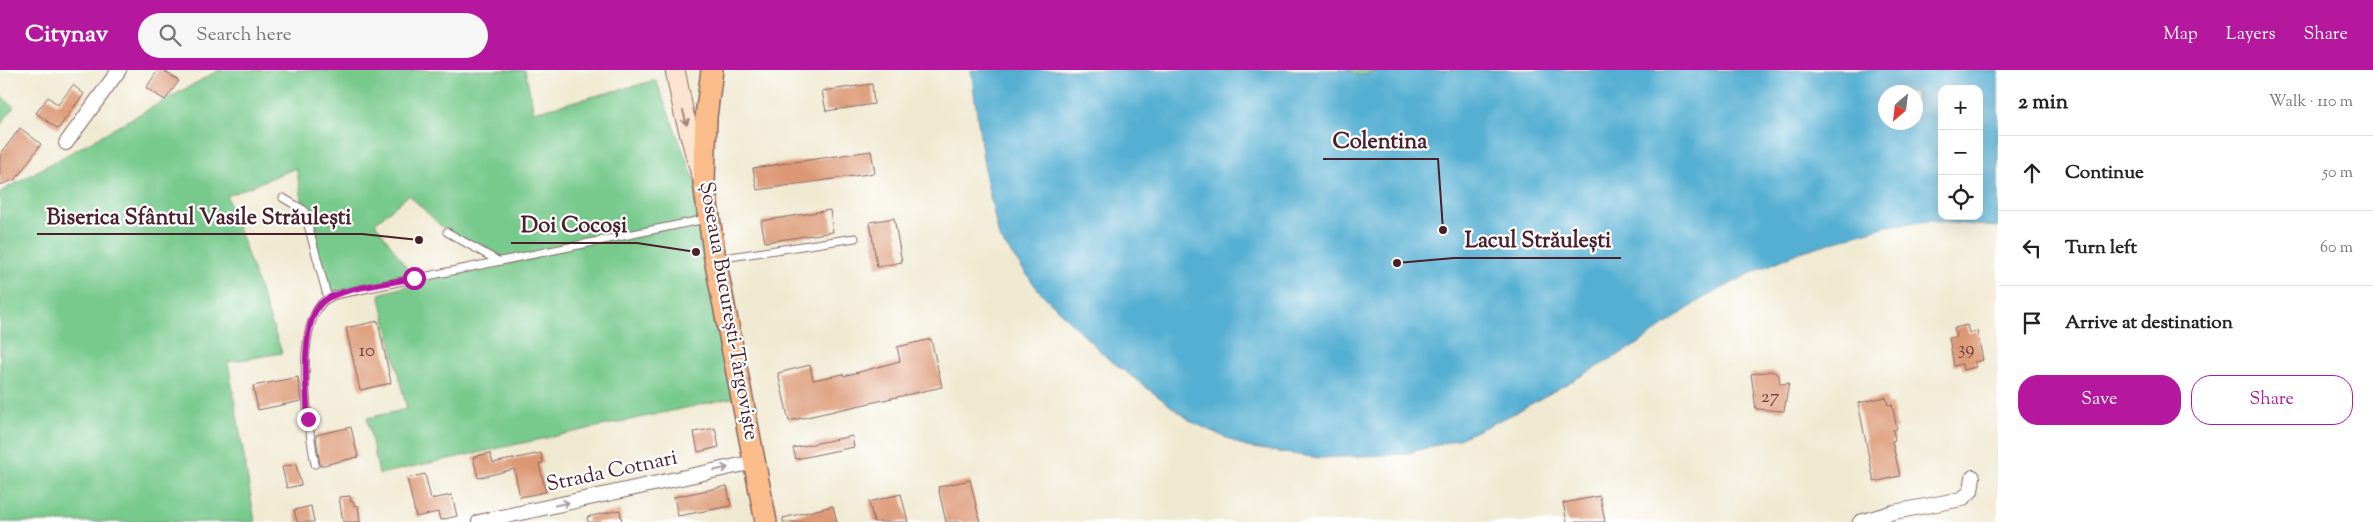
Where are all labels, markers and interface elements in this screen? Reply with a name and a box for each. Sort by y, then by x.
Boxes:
search box [138,13,488,58]
text: Citynav [25,18,108,52]
icon: search [156,21,184,49]
text: Search here [196,22,292,49]
text: Map [2163,22,2198,48]
text: Layers [2226,22,2276,48]
text: Share [2304,22,2348,48]
north arrow [1878,85,1923,130]
map controls [1938,85,1983,220]
button: + [1938,85,1983,130]
text: 2 min [2018,88,2068,118]
text: Walk · 110 m [2269,91,2353,114]
one-way arrow [681,109,690,125]
callout: Colentina [1323,122,1438,159]
text: Colentina [1333,127,1428,159]
button: − [1938,130,1983,175]
icon: ahead [2018,159,2046,187]
text: Continue [2065,160,2144,187]
text: 50 m [2322,162,2353,185]
button: locate [1938,175,1983,220]
street label: Șoseaua București-Târgoviște [690,179,766,443]
callout: Biserica Sfântul Vasile Străulești [37,197,362,234]
text: Biserica Sfântul Vasile Străulești [46,203,352,235]
callout: Doi Cocoși [511,206,637,243]
text: Doi Cocoși [521,211,628,243]
callout: Lacul Străulești [1454,221,1621,258]
text: Lacul Străulești [1465,226,1612,258]
icon: left [2018,234,2046,262]
text: Turn left [2065,235,2137,262]
text: 60 m [2320,237,2353,260]
route start [403,267,426,290]
icon: arrive [2018,309,2046,337]
text: Arrive at destination [2065,310,2233,337]
house number: 39 [1958,336,1974,363]
house number: 10 [359,338,375,365]
button: Save [2018,375,2181,425]
button: Share [2191,375,2353,425]
house number: 27 [1761,384,1780,411]
route end [297,408,320,431]
street label: Strada Cotnari [544,443,680,501]
one-way arrow [712,464,728,473]
one-way arrow [553,499,569,508]

